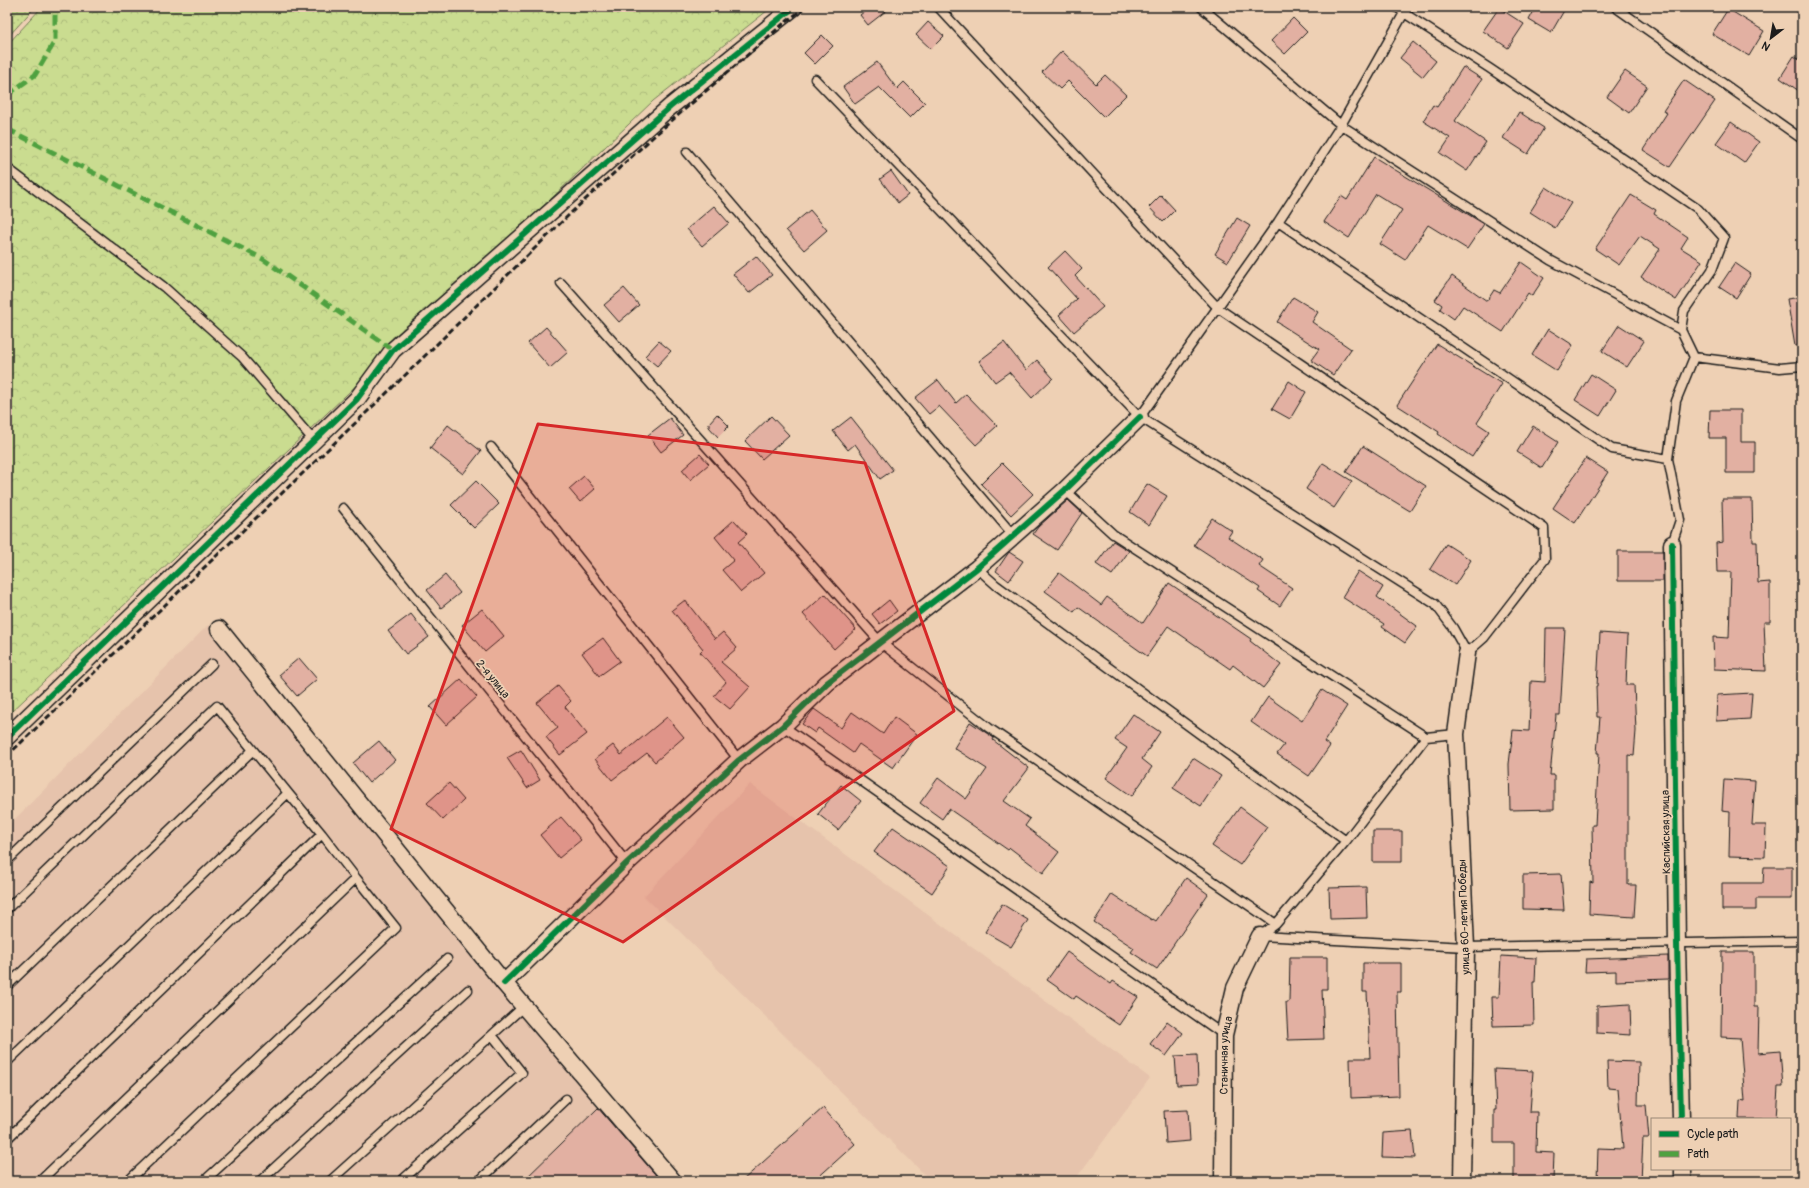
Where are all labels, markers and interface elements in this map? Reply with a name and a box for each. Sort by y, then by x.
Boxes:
north arrow [1751,18,1791,58]
text: N [1759,38,1773,54]
street label: 2-я улица [474,657,512,701]
street label: Каспийская улица [1659,790,1673,874]
street label: улица 60-летия Победы [1455,859,1473,976]
street label: Станичная улица [1217,1015,1235,1095]
legend [1651,1118,1791,1170]
text: Cycle path [1687,1127,1739,1142]
text: Path [1687,1147,1709,1162]

